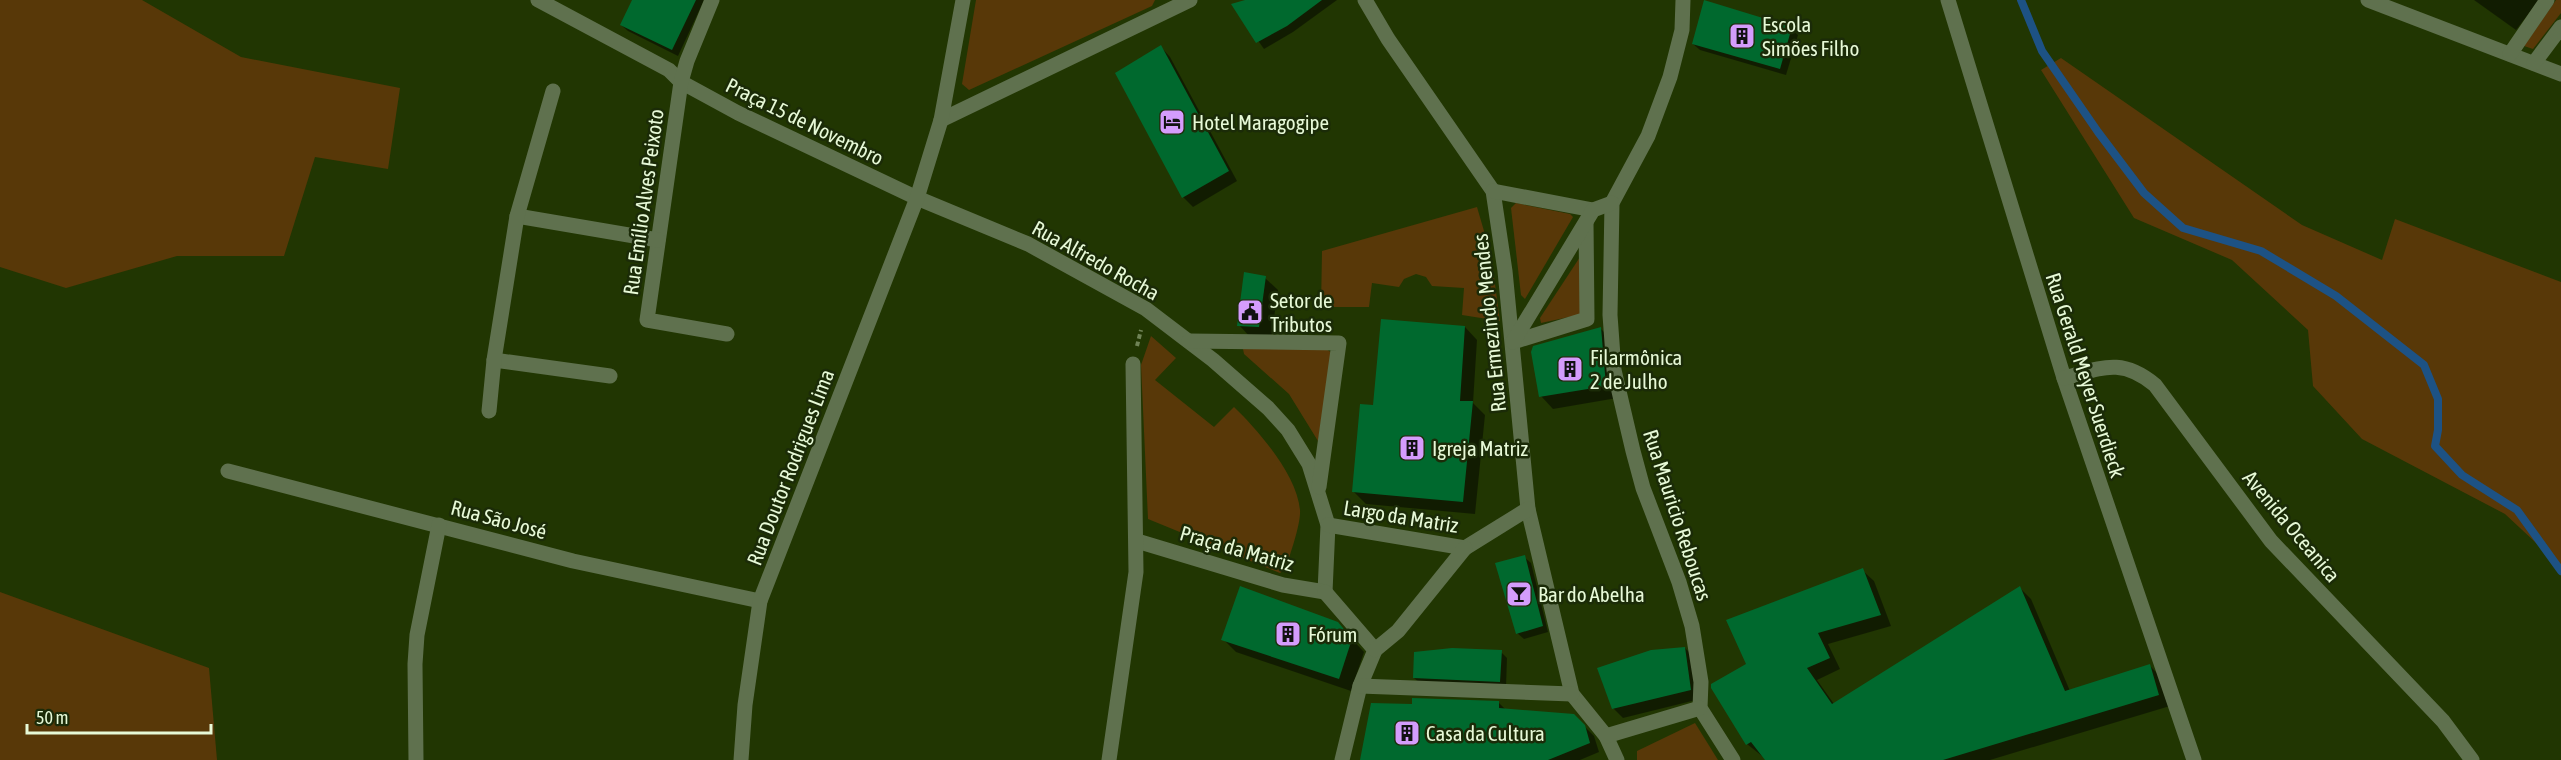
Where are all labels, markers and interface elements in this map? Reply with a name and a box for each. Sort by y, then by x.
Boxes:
place label: Escola Simões Filho [1762,12,1859,60]
building icon: Escola Simões Filho [1727,21,1757,51]
street label: Praça 15 de Novembro [722,72,888,170]
street label: Rua Emílio Alves Peixoto [618,107,668,297]
hotel icon: Hotel Maragogipe [1157,107,1187,137]
place label: Hotel Maragogipe [1192,110,1329,134]
street label: Rua Alfredo Rocha [1028,215,1164,305]
street label: Rua Ermezindo Mendes [1468,233,1510,413]
street label: Rua Gerald Meyer Suerdieck [2042,270,2130,480]
place label: Setor de Tributos [1270,288,1333,336]
public building icon: Setor de Tributos [1235,297,1265,327]
place label: Filarmônica 2 de Julho [1590,345,1682,393]
building icon: Filarmônica 2 de Julho [1555,354,1585,384]
street label: Rua Doutor Rodrigues Lima [742,366,838,568]
street label: Rua Mauricio Reboucas [1639,426,1717,604]
building icon: Igreja Matriz [1397,433,1427,463]
place label: Igreja Matriz [1432,436,1528,460]
street label: Avenida Oceanica [2239,466,2345,586]
street label: Rua São José [448,495,550,543]
street label: Largo da Matriz [1342,495,1461,537]
street label: Praça da Matriz [1177,520,1297,576]
bar icon: Bar do Abelha [1504,579,1534,609]
place label: Bar do Abelha [1538,582,1645,606]
building icon: Fórum [1273,619,1303,649]
place label: Fórum [1308,622,1357,646]
scale bar [27,697,212,735]
text: 50 m [36,707,68,728]
building icon: Casa da Cultura [1392,718,1422,748]
place label: Casa da Cultura [1426,721,1545,745]

